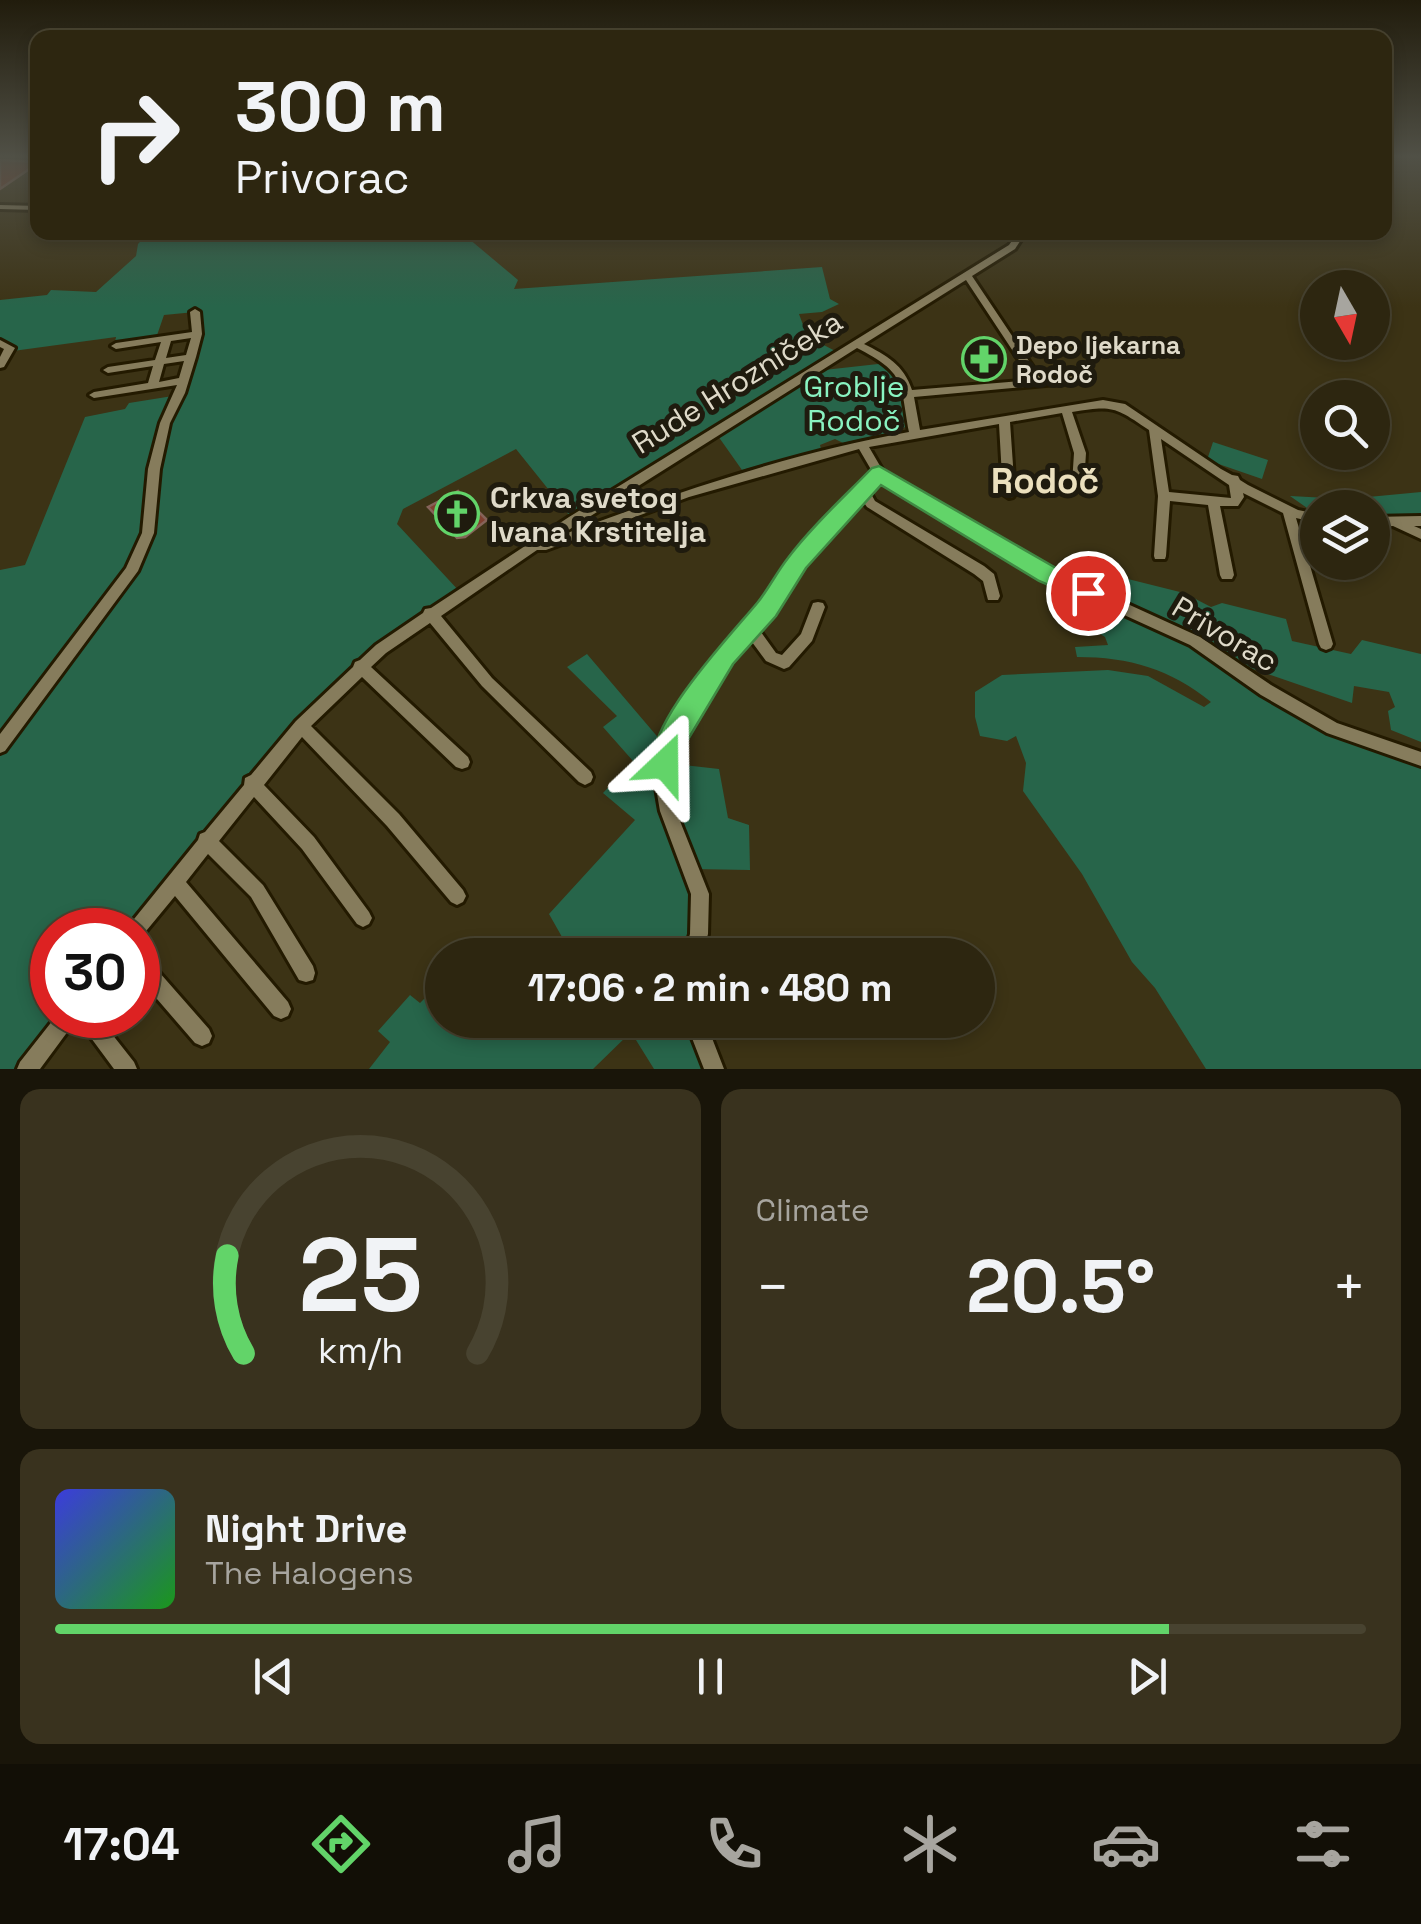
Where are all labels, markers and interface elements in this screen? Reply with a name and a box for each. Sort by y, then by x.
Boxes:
text: 300 m [235,62,446,151]
icon: right [70,70,200,200]
text: Privorac [235,149,410,206]
north arrow [1300,270,1390,360]
map controls [1300,270,1390,580]
street label: Rude Hrozničeka [625,302,849,462]
place label: Depo ljekarna Rodoč [1016,329,1181,390]
pharmacy icon: Depo ljekarna Rodoč [961,336,1007,382]
park label: Groblje Rodoč [804,367,904,440]
button: search [1300,380,1390,470]
district label: Rodoč [991,459,1099,503]
place label: Crkva svetog Ivana Krstitelja [490,478,706,551]
button: layers [1300,490,1390,580]
church icon: Crkva svetog Ivana Krstitelja [434,491,480,537]
pin [1046,551,1131,636]
icon: arrive [1061,566,1116,621]
street label: Privorac [1165,587,1285,681]
position arrow [613,712,717,816]
speed limit sign: 30 [30,908,160,1038]
text: 17:06 · 2 min · 480 m [528,964,892,1012]
text: Climate [756,1190,870,1230]
text: 25 [298,1209,422,1341]
text: 20.5° [966,1238,1155,1334]
text: − [756,1252,790,1322]
text: + [1332,1252,1366,1322]
text: km/h [318,1328,403,1373]
text: Night Drive [205,1505,407,1553]
text: The Halogens [205,1553,414,1593]
icon: previous [246,1649,301,1704]
icon: pause [683,1649,738,1704]
icon: next [1120,1649,1175,1704]
icon: directions [306,1809,376,1879]
icon: music [502,1809,572,1879]
icon: phone [699,1809,769,1879]
icon: climate [895,1809,965,1879]
icon: car [1091,1809,1161,1879]
icon: filters [1288,1809,1358,1879]
text: 17:04 [63,1816,180,1873]

